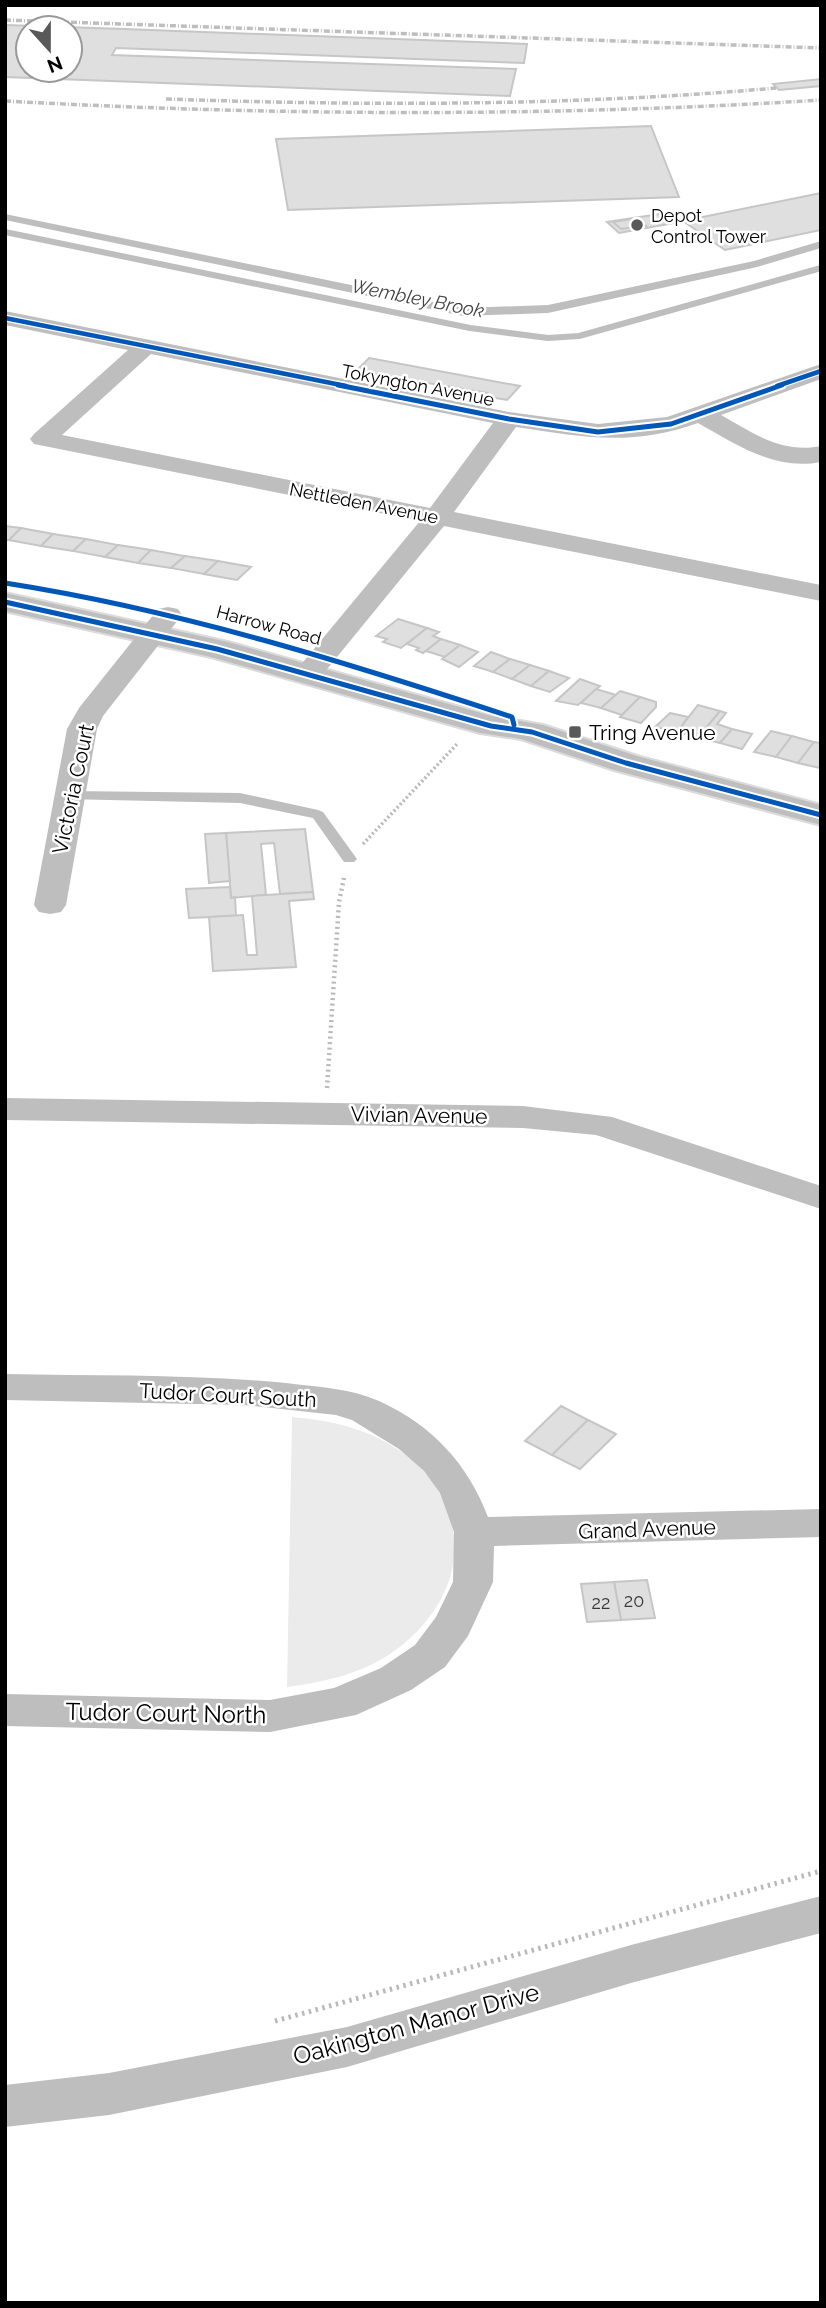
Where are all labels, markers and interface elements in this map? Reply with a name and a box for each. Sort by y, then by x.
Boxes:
north arrow [14,14,84,84]
text: N [44,52,66,78]
place label: Depot Control Tower [651,205,767,247]
marker: Depot Control Tower [629,217,645,233]
water label: Wembley Brook [350,274,486,322]
street label: Tokyngton Avenue [340,360,496,410]
street label: Nettleden Avenue [288,478,441,528]
street label: Harrow Road [214,601,324,649]
place label: Tring Avenue [589,720,716,745]
street label: Victoria Court [47,722,99,856]
marker: Tring Avenue [567,724,583,740]
street label: Vivian Avenue [350,1101,488,1129]
street label: Tudor Court South [139,1378,317,1412]
street label: Grand Avenue [578,1514,716,1544]
house number: 20 [624,1590,644,1611]
house number: 22 [592,1592,610,1613]
street label: Tudor Court North [65,1697,267,1729]
street label: Oakington Manor Drive [290,1977,542,2071]

